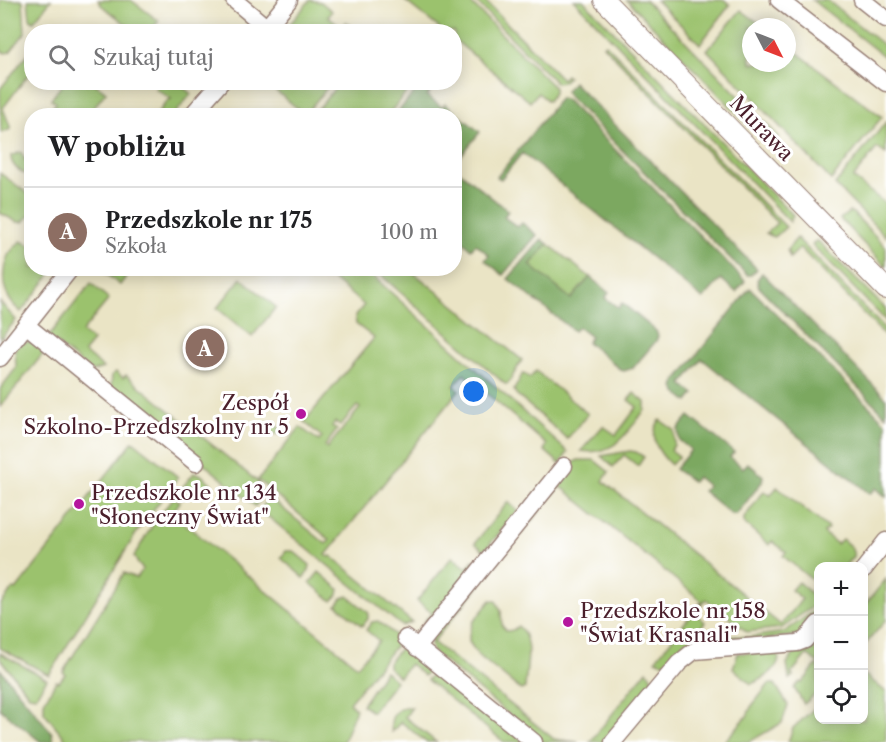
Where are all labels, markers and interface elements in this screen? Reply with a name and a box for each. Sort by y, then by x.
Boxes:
north arrow [742,18,796,72]
search box [24,24,462,90]
icon: search [45,41,78,74]
text: Szukaj tutaj [93,44,214,71]
street label: Murawa [725,90,800,166]
text: W pobliżu [48,131,186,163]
text: Przedszkole nr 175 [105,207,312,234]
text: A [60,220,75,244]
text: 100 m [380,220,438,244]
text: Szkoła [105,234,167,258]
pin: A [186,326,224,370]
your location [459,377,488,406]
place label: Zespół Szkolno-Przedszkolny nr 5 [24,390,290,439]
marker: Zespół Szkolno-Przedszkolny nr 5 [294,407,308,421]
place label: Przedszkole nr 134 "Słoneczny Świat" [91,480,277,529]
marker: Przedszkole nr 134 "Słoneczny Świat" [72,497,86,511]
map controls [814,562,868,724]
button: + [814,562,868,616]
place label: Przedszkole nr 158 "Świat Krasnali" [580,598,766,647]
marker: Przedszkole nr 158 "Świat Krasnali" [561,615,575,629]
button: − [814,616,868,670]
button: locate [814,670,868,724]

